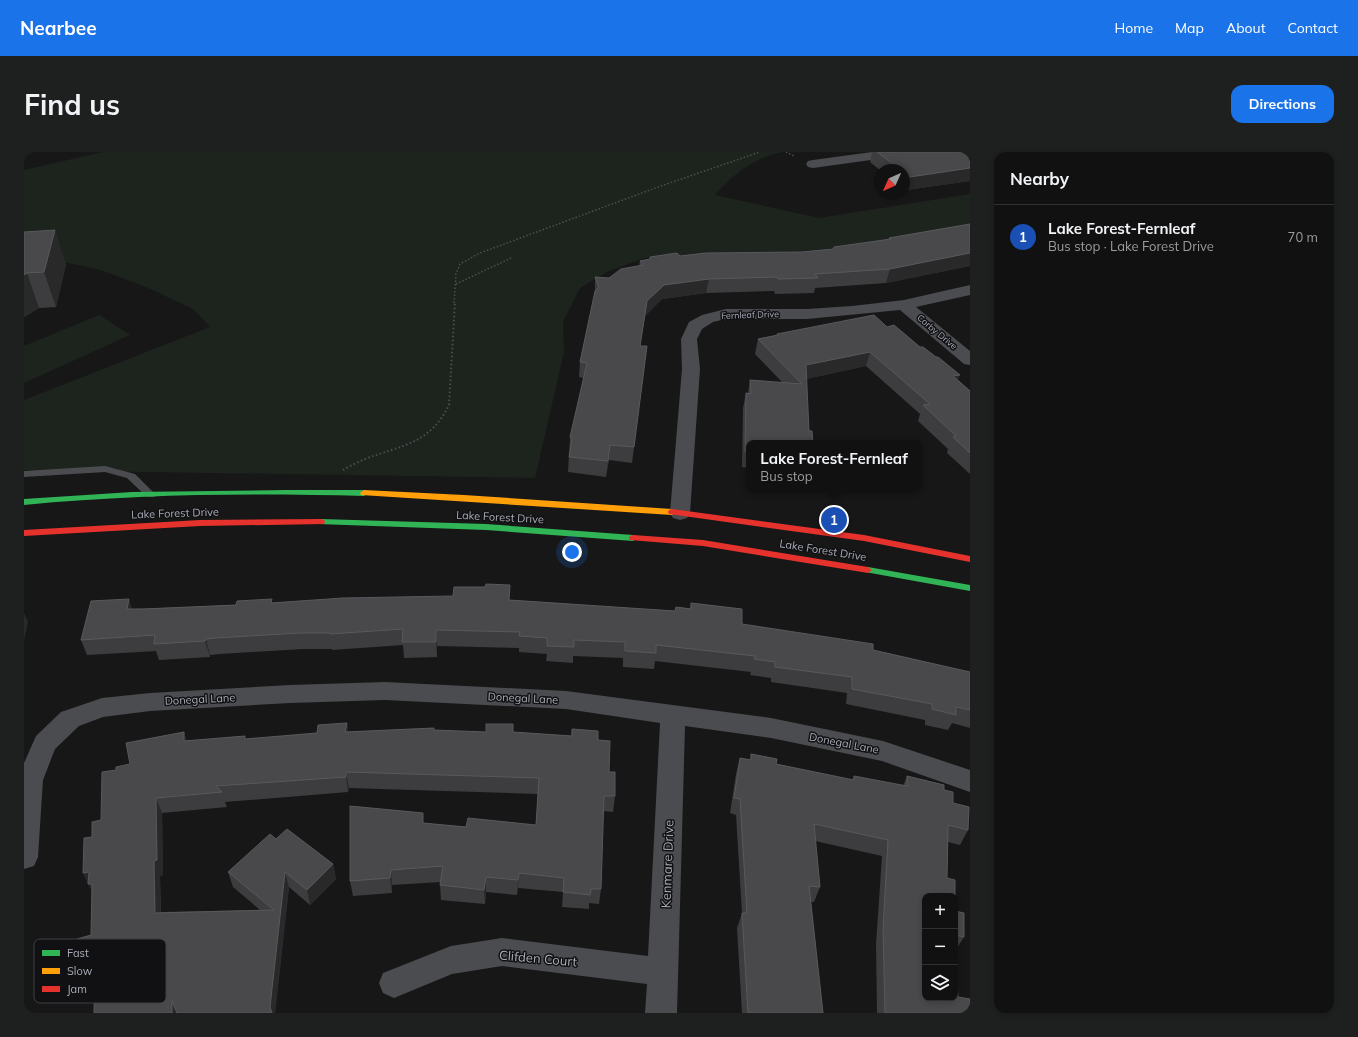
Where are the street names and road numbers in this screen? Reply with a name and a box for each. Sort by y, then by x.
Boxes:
street label: Fernleaf Drive [721,308,779,321]
street label: Corby Drive [915,312,959,352]
street label: Lake Forest Drive [131,504,219,522]
street label: Lake Forest Drive [456,508,544,526]
street label: Lake Forest Drive [779,536,867,564]
street label: Donegal Lane [487,689,559,707]
street label: Donegal Lane [164,690,236,708]
street label: Donegal Lane [808,729,880,757]
street label: Kenmare Drive [657,819,677,909]
street label: Clifden Court [498,947,578,969]

